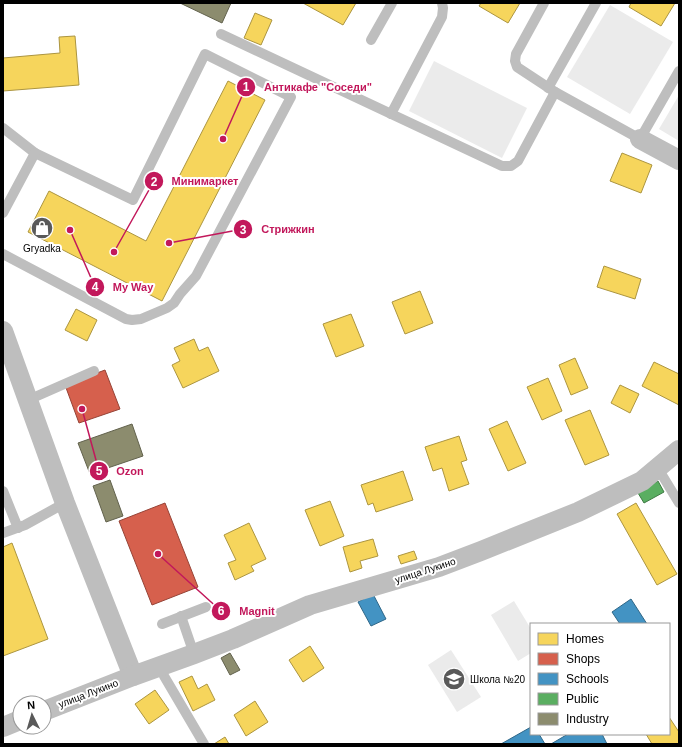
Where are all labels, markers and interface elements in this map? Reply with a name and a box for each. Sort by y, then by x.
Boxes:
callout: Антикафе "Соседи" [236,75,380,98]
text: 1 [243,80,250,94]
text: Антикафе "Соседи" [264,81,372,93]
callout: Минимаркет [144,170,247,193]
text: 2 [151,175,158,189]
text: Минимаркет [171,175,239,187]
shop icon: Gryadka [29,215,55,241]
callout: Стрижкин [233,218,323,241]
text: 3 [240,223,247,237]
text: Стрижкин [261,223,315,235]
place label: Gryadka [23,243,61,254]
callout: My Way [85,275,162,298]
text: 4 [92,280,99,294]
text: My Way [113,281,154,293]
callout: Ozon [89,459,152,482]
text: 5 [96,464,103,478]
text: Ozon [116,465,144,477]
street label: улица Лукино [393,555,457,585]
callout: Magnit [211,599,283,622]
text: 6 [218,604,225,618]
text: Magnit [239,605,275,617]
legend [530,623,670,735]
text: Homes [566,632,604,646]
text: Shops [566,652,600,666]
school or university icon: Школа №20 [441,666,467,692]
text: Schools [566,672,609,686]
place label: Школа №20 [470,674,525,685]
street label: улица Лукино [57,677,120,710]
text: Public [566,692,599,706]
north arrow [12,695,52,735]
text: N [27,699,36,711]
text: Industry [566,712,609,726]

